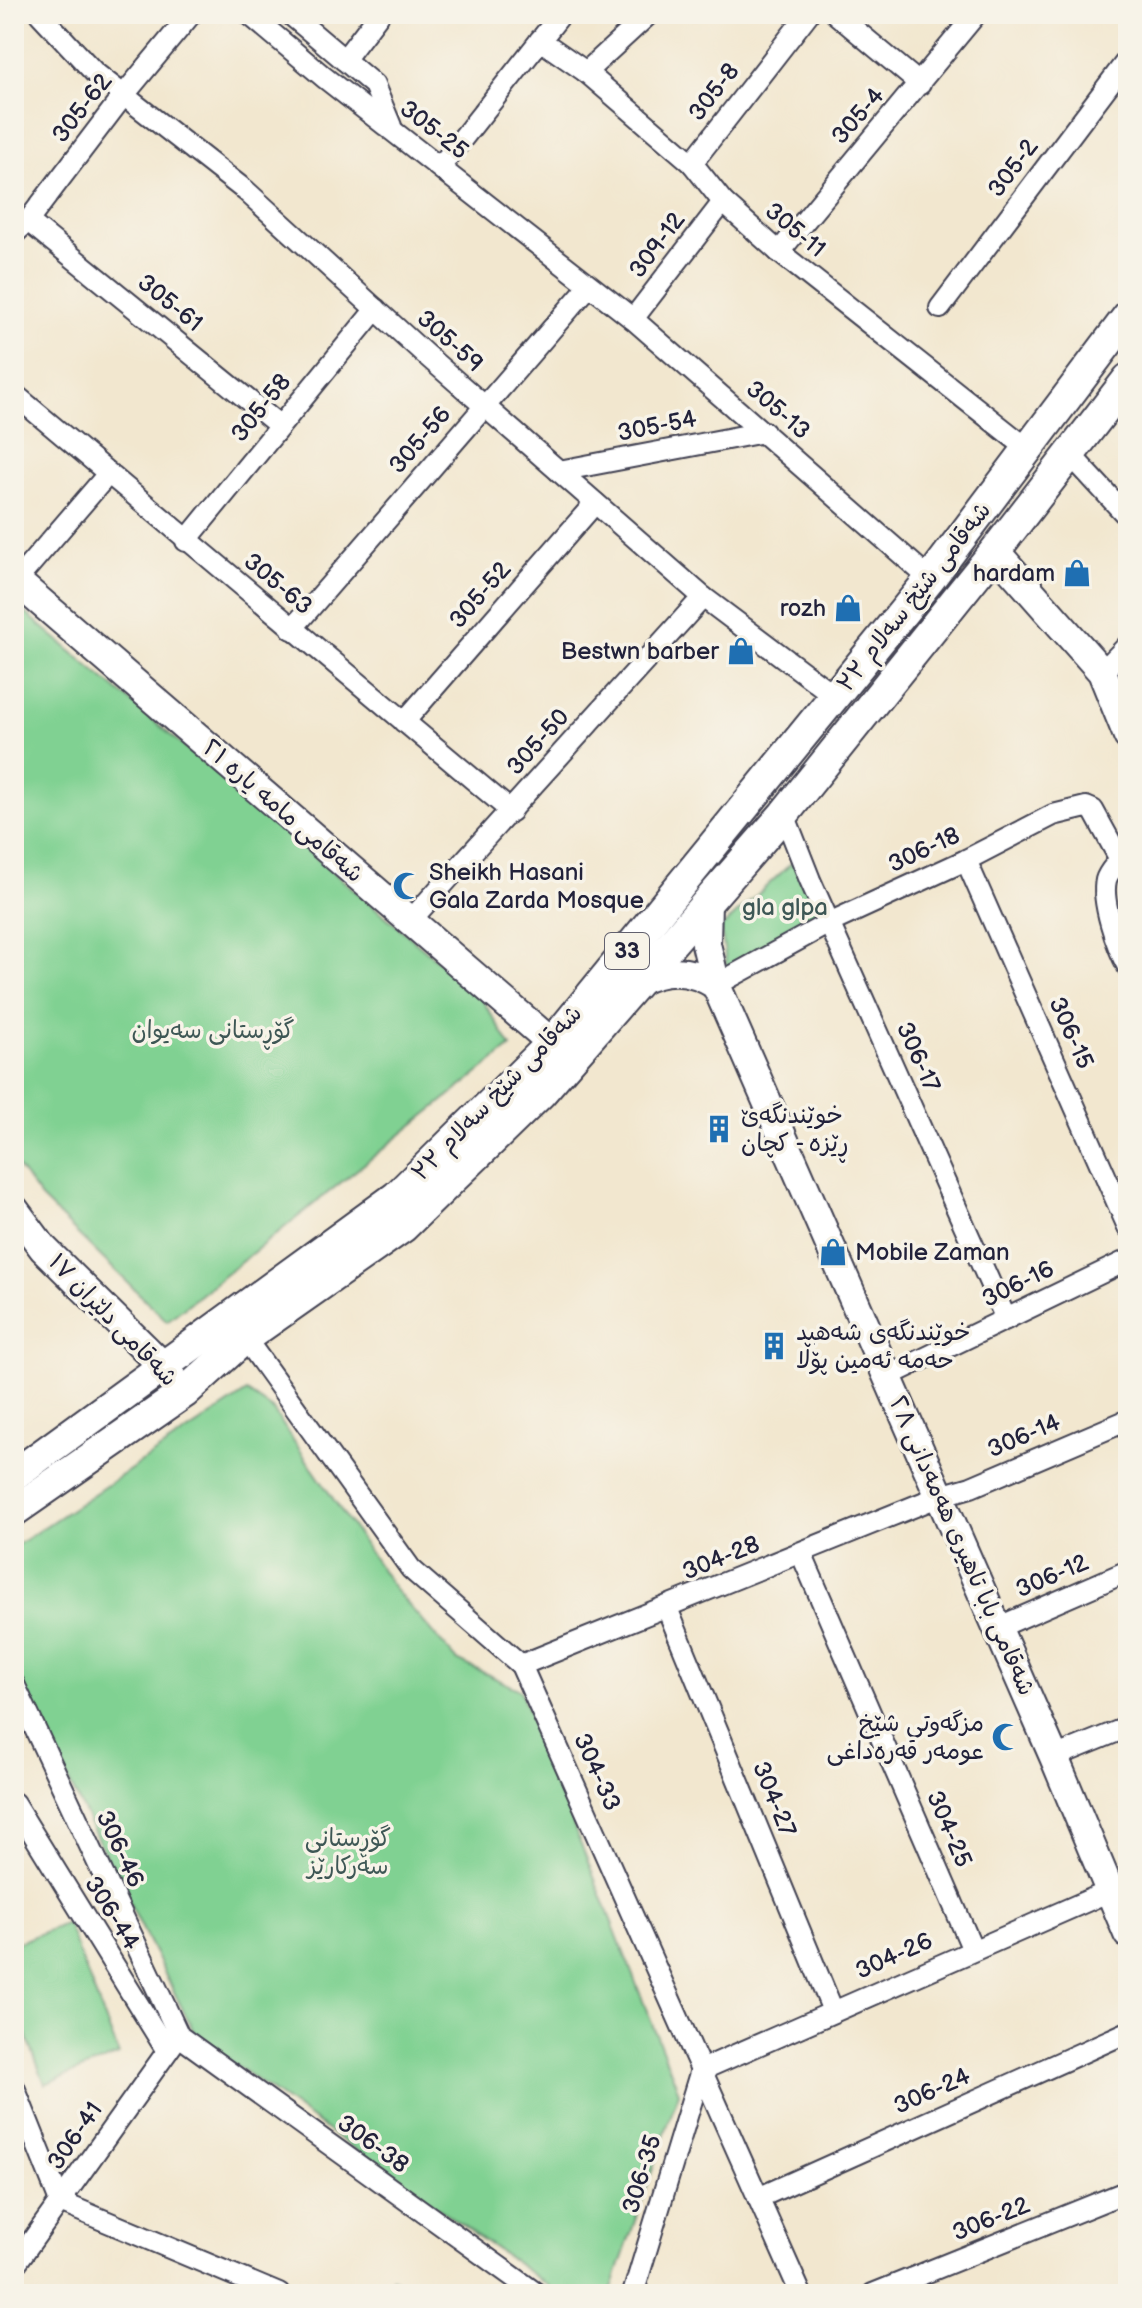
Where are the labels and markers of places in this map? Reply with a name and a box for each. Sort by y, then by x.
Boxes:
shop icon: hardam [1062,558,1092,588]
place label: hardam [973,559,1055,588]
shop icon: rozh [833,593,863,623]
place label: rozh [780,594,826,623]
shop icon: Bestwn barber [726,636,756,666]
place label: Bestwn barber [561,637,719,666]
place label: Sheikh Hasani Gala Zarda Mosque [429,858,644,915]
mosque icon: Sheikh Hasani Gala Zarda Mosque [392,871,422,901]
place label: خوێندنگەێ ڕێزە - کچان [741,1101,849,1163]
building icon: خوێندنگەێ ڕێزە - کچان [704,1114,734,1144]
shop icon: Mobile Zaman [818,1237,848,1267]
place label: Mobile Zaman [855,1238,1010,1267]
place label: خوێندنگەی شەهید حەمە ئەمین پۆڵا [796,1318,971,1375]
building icon: خوێندنگەی شەهید حەمە ئەمین پۆڵا [759,1331,789,1361]
place label: مزگەوتی شێخ عومەر قەرەداغی [827,1709,984,1766]
mosque icon: مزگەوتی شێخ عومەر قەرەداغی [991,1722,1021,1752]

